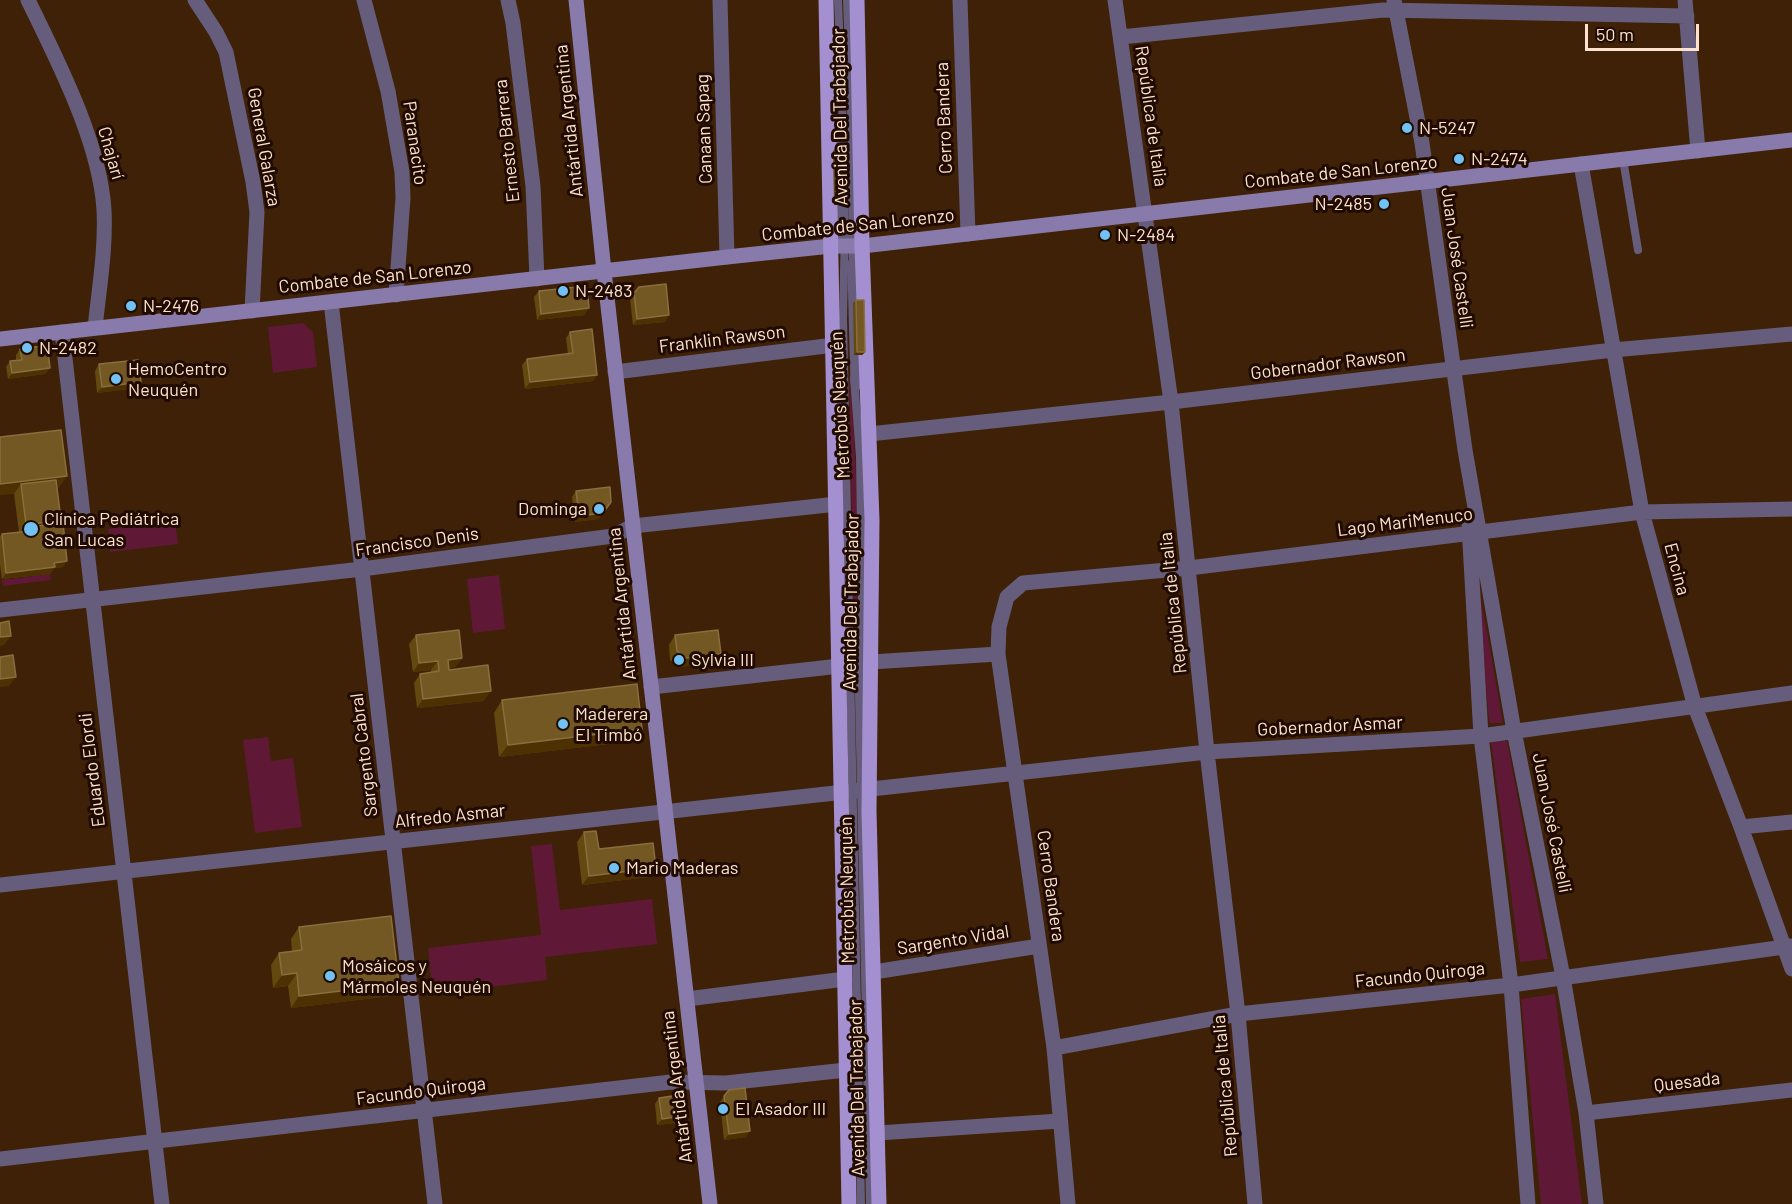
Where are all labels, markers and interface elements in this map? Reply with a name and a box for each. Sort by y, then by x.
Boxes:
scale bar [1588,12,1702,50]
text: 50 m [1596,23,1634,45]
street label: Avenida Del Trabajador [828,28,852,206]
street label: Antártida Argentina [550,44,588,198]
street label: República de Italia [1130,44,1172,188]
street label: Cerro Bandera [931,62,957,174]
street label: Canaan Sapag [691,74,717,184]
street label: Ernesto Barrera [490,78,524,204]
street label: General Galarza [243,86,285,208]
street label: Paranacito [398,100,432,186]
place label: N-5247 [1419,117,1475,139]
marker: N-5247 [1400,121,1414,135]
street label: Chajarí [93,124,129,182]
place label: N-2474 [1471,148,1528,170]
street label: Combate de San Lorenzo [1244,151,1438,193]
marker: N-2474 [1452,152,1466,166]
street label: Juan José Castelli [1436,186,1478,330]
place label: N-2485 [1315,193,1372,215]
marker: N-2485 [1377,197,1391,211]
street label: Combate de San Lorenzo [761,204,955,246]
place label: N-2484 [1117,224,1175,246]
marker: N-2484 [1098,228,1112,242]
street label: Combate de San Lorenzo [278,256,472,298]
place label: N-2483 [575,280,632,302]
marker: N-2483 [556,284,570,298]
place label: N-2476 [143,295,199,317]
marker: N-2476 [124,299,138,313]
street label: Franklin Rawson [658,321,786,357]
street label: Metrobús Neuquén [825,331,855,479]
place label: N-2482 [39,337,97,359]
marker: N-2482 [20,341,34,355]
street label: Gobernador Rawson [1249,344,1407,384]
place label: HemoCentro Neuquén [128,358,227,400]
marker: HemoCentro Neuquén [109,372,123,386]
place label: Dominga [518,498,587,520]
marker: Dominga [592,502,606,516]
street label: Lago MariMenuco [1336,503,1474,541]
place label: Clínica Pediátrica San Lucas [44,508,179,550]
street label: Avenida Del Trabajador [839,513,863,691]
marker: Clínica Pediátrica San Lucas [22,520,40,538]
street label: Francisco Denis [354,523,480,561]
street label: Antártida Argentina [603,527,641,681]
street label: República de Italia [1155,531,1191,675]
street label: Encina [1660,540,1694,598]
place label: Sylvia III [691,649,754,671]
marker: Sylvia III [672,653,686,667]
street label: Sargento Cabral [346,692,382,818]
place label: Maderera El Timbó [575,703,648,746]
street label: Gobernador Asmar [1257,711,1403,741]
street label: Eduardo Elordi [74,712,110,828]
marker: Maderera El Timbó [556,717,570,731]
street label: Juan José Castelli [1528,751,1576,895]
street label: Alfredo Asmar [394,799,506,833]
street label: Metrobús Neuquén [835,816,859,964]
street label: Cerro Bandera [1033,829,1069,943]
place label: Mario Maderas [626,857,738,879]
marker: Mario Maderas [607,861,621,875]
street label: Sargento Vidal [896,920,1010,960]
place label: Mosáicos y Mármoles Neuquén [342,955,491,998]
street label: Facundo Quiroga [1354,957,1486,993]
marker: Mosáicos y Mármoles Neuquén [323,969,337,983]
street label: Avenida Del Trabajador [845,999,869,1177]
street label: Antártida Argentina [657,1010,697,1164]
street label: República de Italia [1208,1014,1242,1158]
street label: Quesada [1653,1067,1721,1097]
street label: Facundo Quiroga [355,1072,487,1110]
place label: El Asador III [735,1098,826,1120]
marker: El Asador III [716,1102,730,1116]

